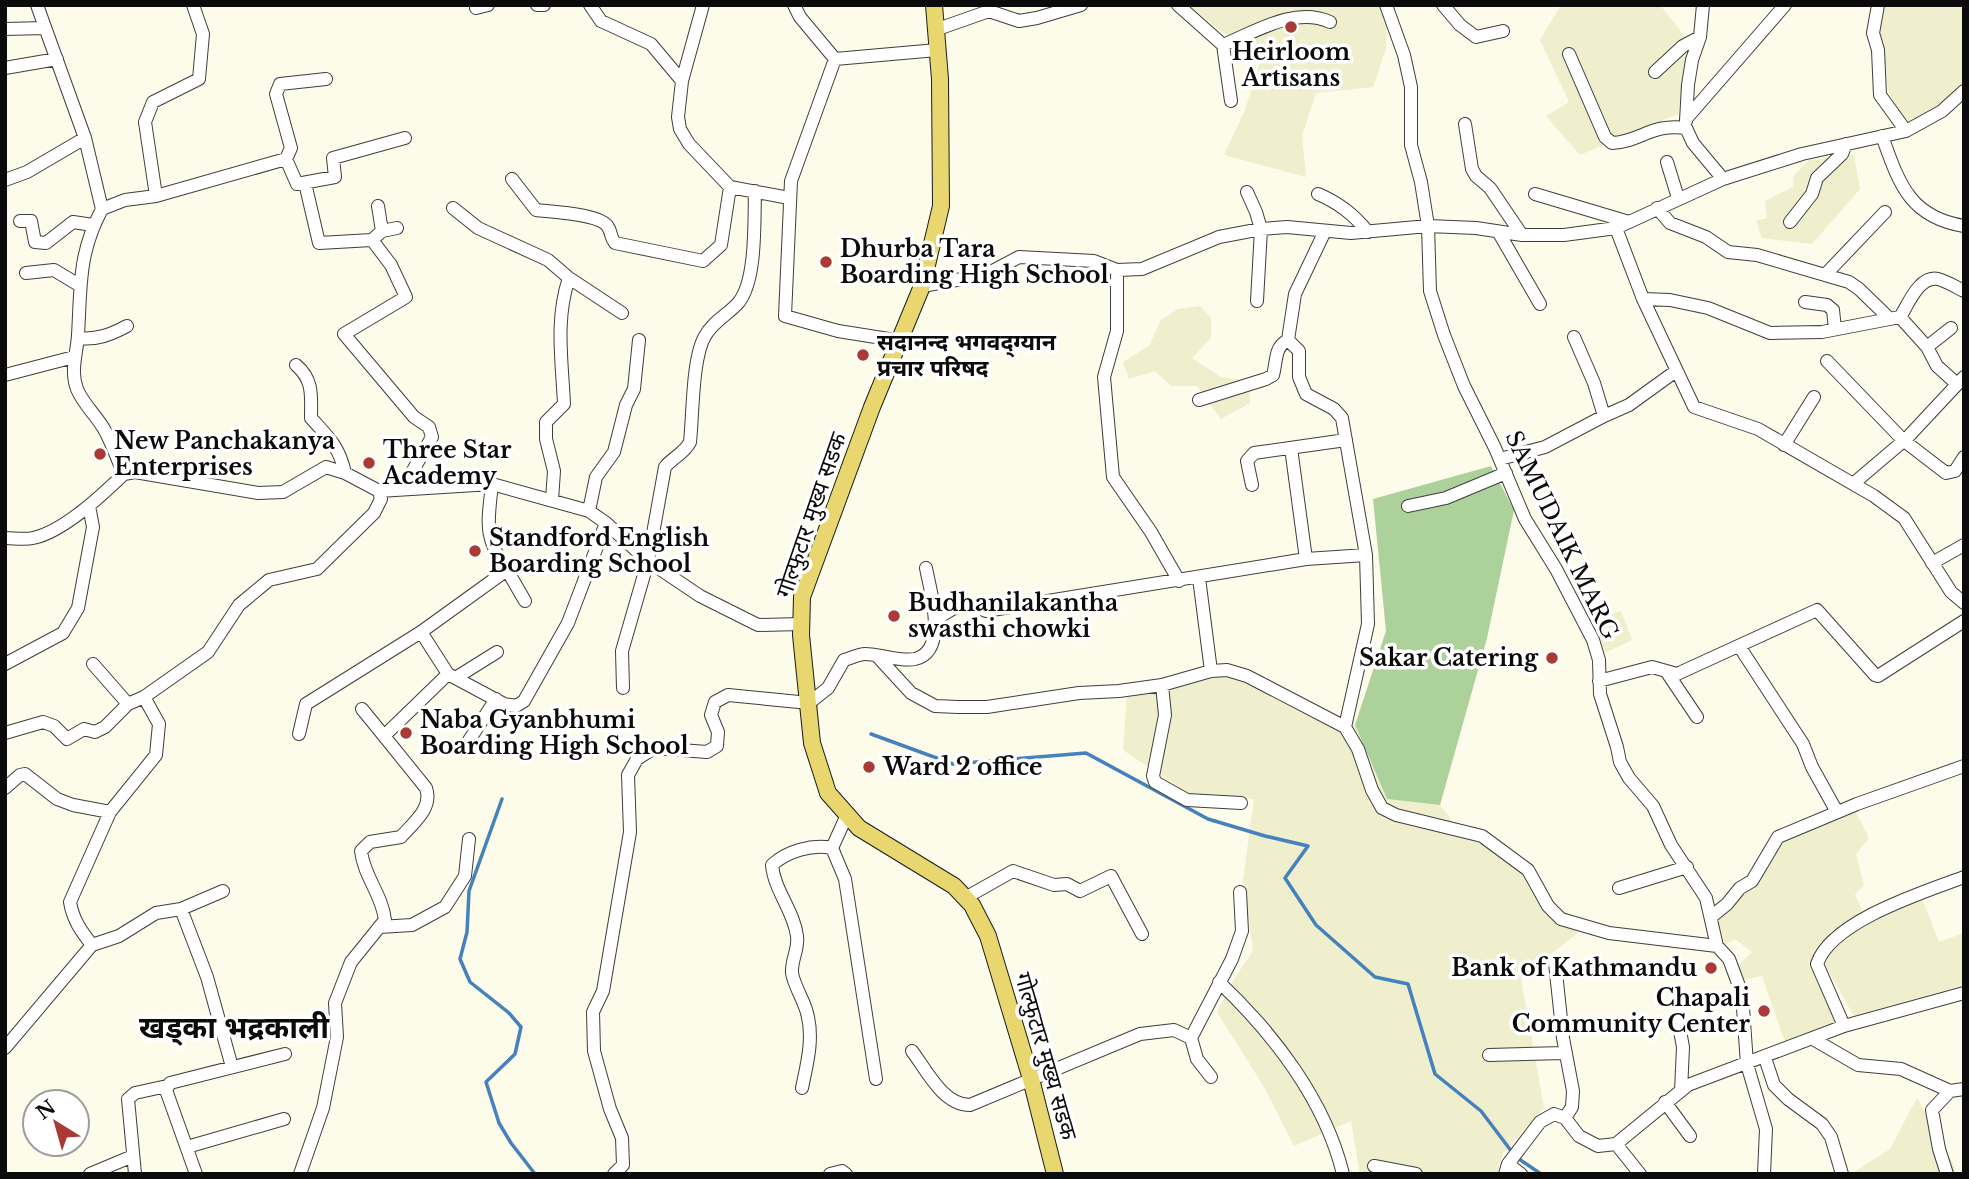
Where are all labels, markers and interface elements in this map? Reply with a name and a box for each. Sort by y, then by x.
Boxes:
marker: Heirloom Artisans [1283,19,1299,35]
place label: Heirloom Artisans [1232,38,1351,92]
place label: Dhurba Tara Boarding High School [840,235,1109,289]
marker: Dhurba Tara Boarding High School [818,254,834,270]
place label: सदानन्द भगवद्ग्यान प्रचार परिषद [877,328,1057,382]
marker: सदानन्द भगवद्ग्यान प्रचार परिषद [855,347,871,363]
street label: SAMUDAIK MARG [1499,426,1625,644]
place label: New Panchakanya Enterprises [114,427,335,481]
street label: गोल्फुटार मुख्य सडक [770,428,854,602]
place label: Three Star Academy [382,436,512,490]
marker: New Panchakanya Enterprises [92,446,108,462]
marker: Three Star Academy [361,455,377,471]
place label: Standford English Boarding School [489,524,710,578]
marker: Standford English Boarding School [467,543,483,559]
place label: Budhanilakantha swasthi chowki [908,589,1118,643]
marker: Budhanilakantha swasthi chowki [886,608,902,624]
place label: Sakar Catering [1359,644,1539,672]
marker: Sakar Catering [1544,650,1560,666]
place label: Naba Gyanbhumi Boarding High School [420,706,689,760]
marker: Naba Gyanbhumi Boarding High School [398,725,414,741]
place label: Ward 2 office [882,753,1043,781]
marker: Ward 2 office [861,759,877,775]
place label: Bank of Kathmandu [1451,954,1698,982]
marker: Bank of Kathmandu [1703,960,1719,976]
street label: गोल्फुटार मुख्य सडक [1008,969,1084,1144]
place label: Chapali Community Center [1512,984,1751,1038]
marker: Chapali Community Center [1756,1003,1772,1019]
district label: खड्का भद्रकाली [139,1009,330,1046]
north arrow [21,1088,91,1158]
text: N [32,1095,60,1124]

